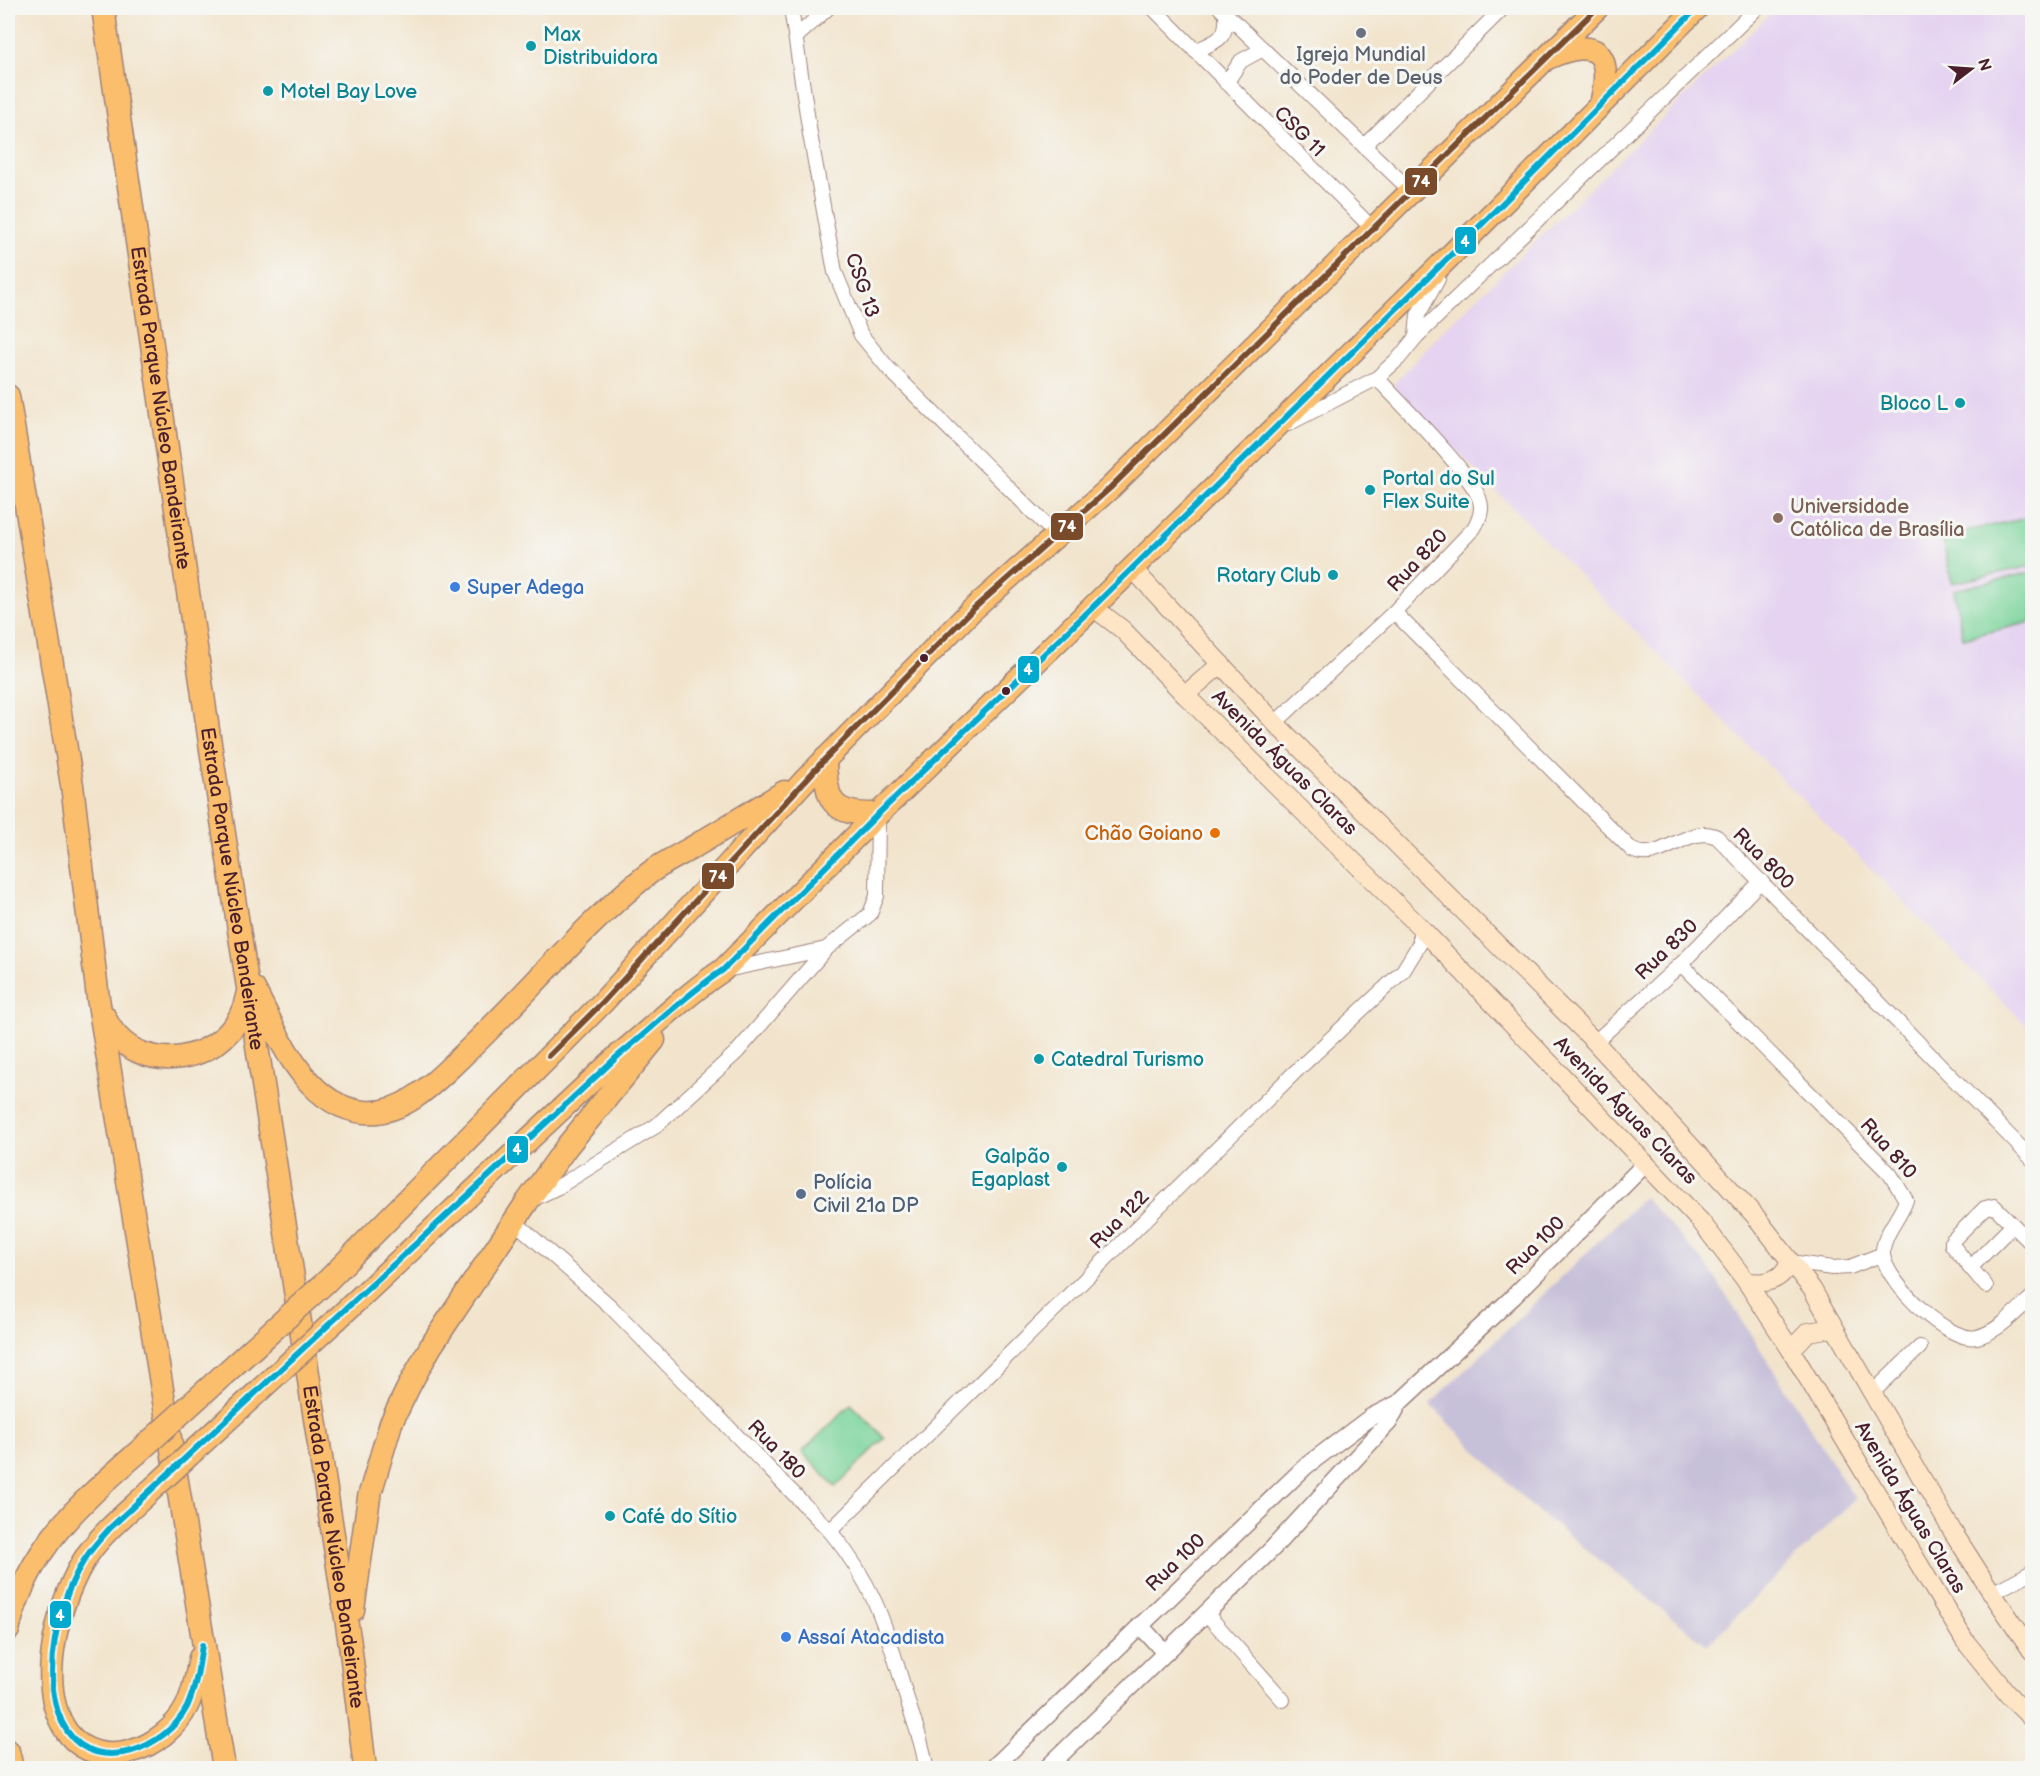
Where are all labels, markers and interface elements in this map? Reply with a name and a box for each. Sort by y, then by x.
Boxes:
place label: Max Distribuidora [543,23,658,70]
marker: Igreja Mundial do Poder de Deus [1354,26,1368,40]
marker: Max Distribuidora [524,39,538,53]
north arrow [1941,39,2001,99]
place label: Igreja Mundial do Poder de Deus [1279,43,1443,90]
text: N [1973,57,1995,74]
place label: Motel Bay Love [280,80,417,104]
marker: Motel Bay Love [261,84,275,98]
street label: CSG 11 [1269,101,1330,162]
line badge: 74 [1404,167,1438,196]
text: 74 [1412,173,1431,192]
line badge: 4 [1454,226,1477,255]
text: 4 [1460,233,1470,252]
street label: Estrada Parque Núcleo Bandeirante [125,245,196,571]
street label: CSG 13 [840,250,884,321]
place label: Bloco L [1880,392,1948,416]
marker: Bloco L [1953,396,1967,410]
place label: Portal do Sul Flex Suite [1382,467,1495,514]
marker: Portal do Sul Flex Suite [1363,483,1377,497]
place label: Universidade Católica de Brasília [1790,495,1965,542]
marker: Universidade Católica de Brasília [1771,511,1785,525]
line badge: 74 [1050,512,1084,541]
text: 74 [1058,518,1077,537]
street label: Rua 820 [1383,524,1453,597]
place label: Rotary Club [1216,564,1321,588]
marker: Rotary Club [1326,568,1340,582]
place label: Super Adega [467,576,584,600]
marker: Super Adega [448,580,462,594]
unlabelled marker [918,652,930,664]
line badge: 4 [1017,655,1040,684]
text: 4 [1023,661,1033,680]
street label: Avenida Águas Claras [1206,684,1363,841]
unlabelled marker [1000,685,1012,697]
street label: Estrada Parque Núcleo Bandeirante [195,726,269,1052]
place label: Chão Goiano [1085,822,1203,846]
street label: Rua 800 [1727,823,1799,895]
marker: Chão Goiano [1208,826,1222,840]
line badge: 74 [701,862,735,890]
text: 74 [709,868,728,887]
street label: Rua 830 [1630,914,1703,985]
street label: Avenida Águas Claras [1548,1031,1703,1190]
place label: Catedral Turismo [1051,1048,1204,1072]
marker: Catedral Turismo [1032,1052,1046,1066]
street label: Rua 810 [1855,1113,1922,1184]
line badge: 4 [506,1135,529,1164]
text: 4 [512,1141,522,1160]
place label: Galpão Egaplast [971,1145,1050,1192]
marker: Galpão Egaplast [1055,1160,1069,1174]
place label: Polícia Civil 21a DP [813,1171,919,1218]
street label: Rua 122 [1085,1185,1154,1254]
marker: Polícia Civil 21a DP [794,1187,808,1201]
street label: Rua 100 [1501,1211,1570,1280]
street label: Estrada Parque Núcleo Bandeirante [297,1384,369,1710]
street label: Rua 180 [742,1415,810,1484]
street label: Avenida Águas Claras [1849,1417,1972,1598]
place label: Café do Sítio [622,1505,737,1529]
marker: Café do Sítio [603,1509,617,1523]
street label: Rua 100 [1141,1529,1210,1597]
line badge: 4 [49,1600,72,1629]
text: 4 [55,1607,65,1626]
place label: Assaí Atacadista [798,1626,945,1650]
marker: Assaí Atacadista [779,1630,793,1644]

